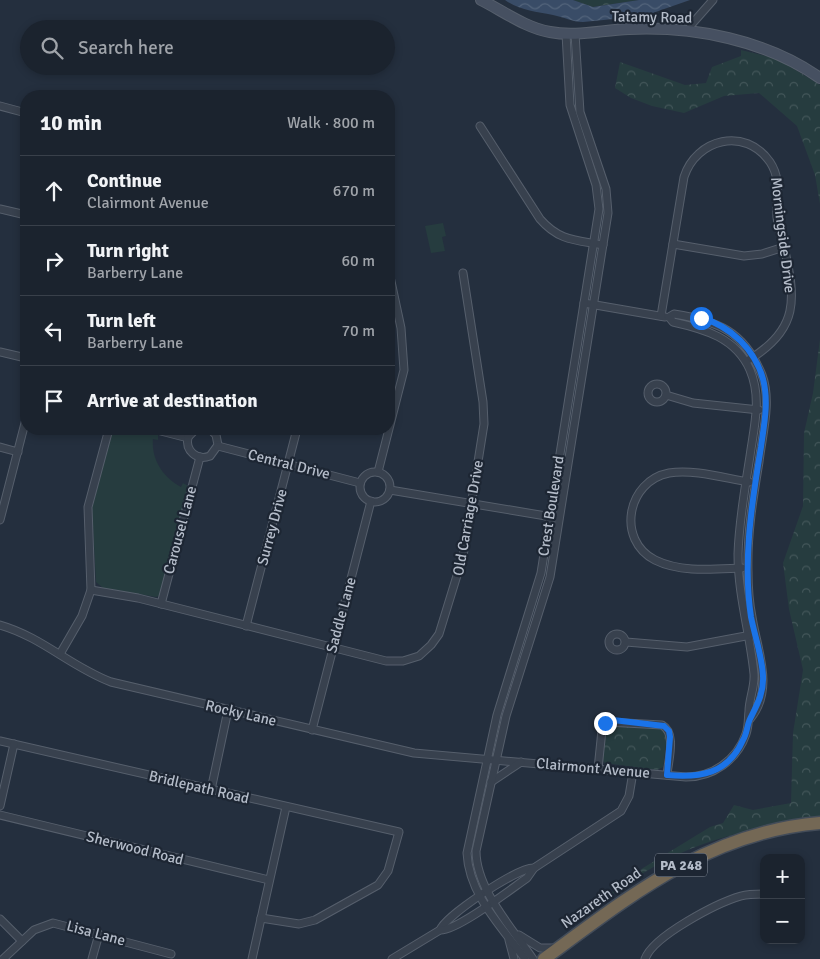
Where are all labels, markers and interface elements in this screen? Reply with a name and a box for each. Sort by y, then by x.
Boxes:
street label: Tatamy Road [611,7,693,27]
search box [20,20,395,75]
icon: search [38,34,66,62]
text: Search here [78,36,174,60]
text: 10 min [40,110,102,136]
text: Walk · 800 m [287,113,375,133]
text: Continue [87,169,162,193]
street label: Morningside Drive [767,176,799,294]
icon: ahead [40,177,68,205]
text: 670 m [333,181,375,201]
text: Clairmont Avenue [87,193,209,213]
text: Turn right [87,239,169,263]
icon: right [40,247,68,275]
text: 60 m [341,251,375,271]
text: Barberry Lane [87,263,183,283]
route start [690,307,713,330]
text: Turn left [87,309,156,333]
icon: left [40,317,68,345]
text: 70 m [341,321,375,341]
text: Barberry Lane [87,333,183,353]
icon: arrive [40,387,68,415]
text: Arrive at destination [87,389,258,413]
street label: Central Drive [246,445,332,483]
street label: Crest Boulevard [534,455,568,557]
street label: Old Carriage Drive [449,459,487,577]
street label: Carousel Lane [160,484,200,576]
street label: Surrey Drive [253,487,291,567]
street label: Saddle Lane [322,575,360,655]
street label: Rocky Lane [204,696,278,730]
route end [594,712,617,735]
street label: Clairmont Avenue [535,754,651,782]
street label: Bridlepath Road [147,767,251,807]
street label: Sherwood Road [85,827,185,869]
road number: PA 248 [655,854,707,876]
map controls [760,854,805,944]
button: + [760,854,805,899]
street label: Nazareth Road [557,864,645,932]
button: − [760,899,805,944]
street label: Lisa Lane [65,917,127,949]

